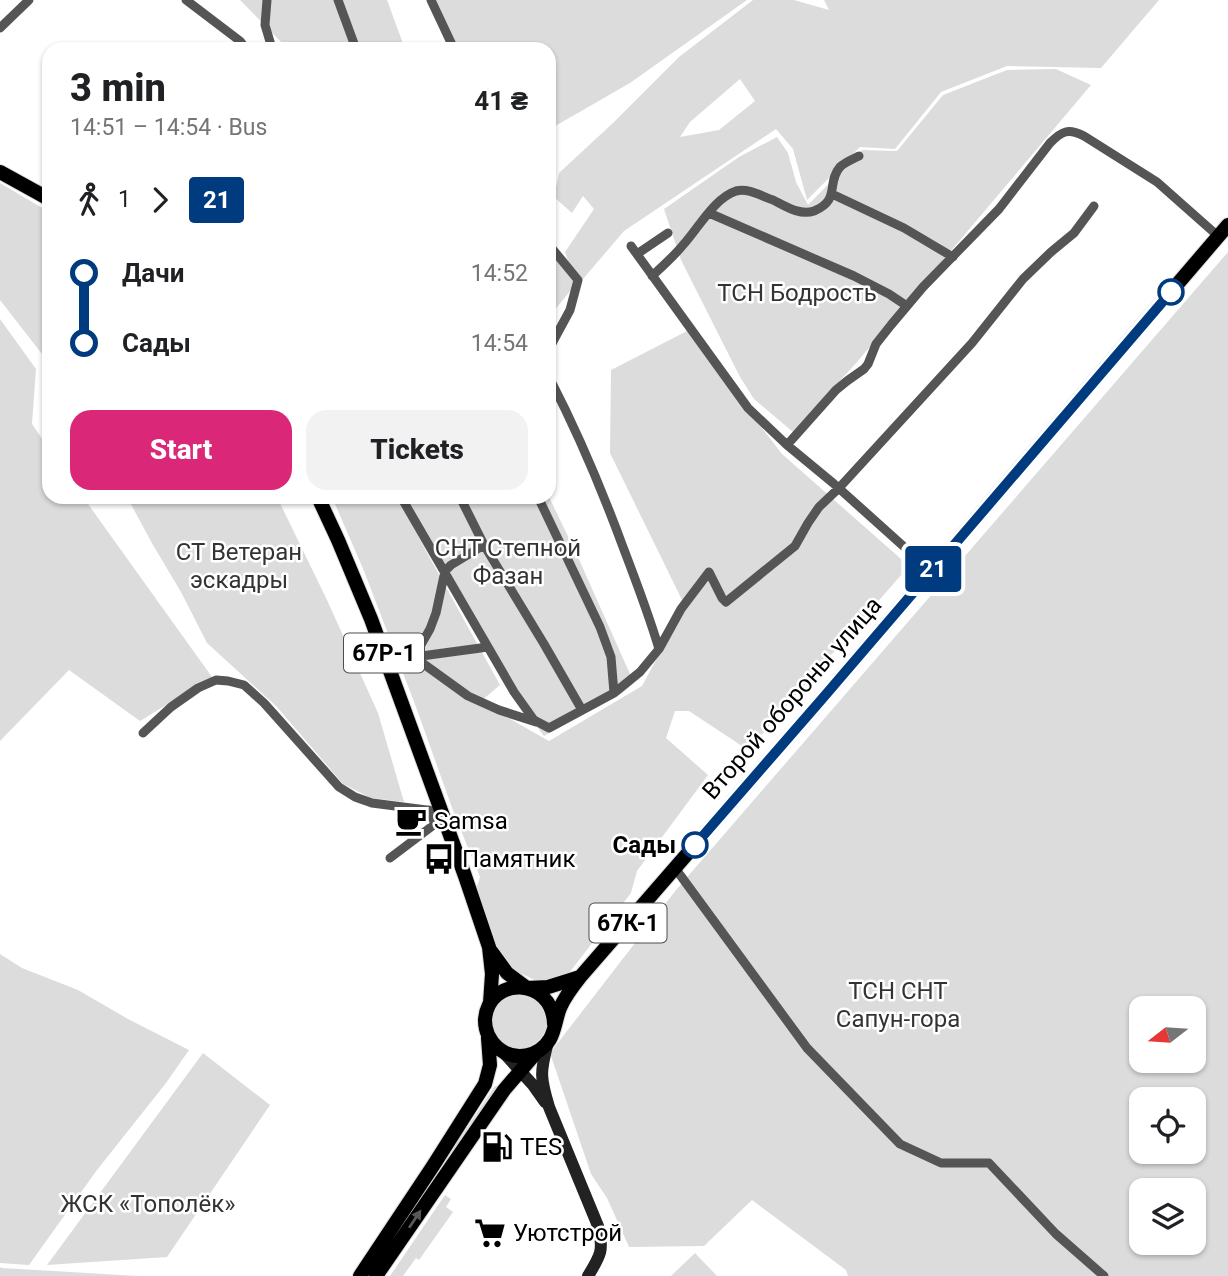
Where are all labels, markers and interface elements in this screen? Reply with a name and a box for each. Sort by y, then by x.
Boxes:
text: 3 min [70,66,166,110]
text: 41 ₴ [474,86,528,116]
text: 14:51 – 14:54 · Bus [70,114,267,141]
icon: walk [70,181,108,219]
icon: forward [141,181,179,219]
text: 1 [118,186,131,213]
text: 21 [203,186,230,214]
text: Дачи [122,258,184,288]
text: 14:52 [471,260,528,287]
park label: ТСН Бодрость [717,279,877,307]
unlabelled marker [1158,279,1184,305]
text: Сады [122,328,191,358]
text: 14:54 [471,330,528,357]
button: Start [70,410,292,490]
button: Tickets [306,410,528,490]
park label: СНТ Степной Фазан [435,534,581,590]
park label: СТ Ветеран эскадры [176,538,302,594]
line badge: 21 [902,546,964,592]
text: 21 [919,555,947,583]
street label: Второй обороны улица [697,591,887,805]
road number: 67Р-1 [344,634,424,673]
cafe icon: Samsa [394,804,428,838]
place label: Samsa [434,807,508,835]
place label: Сады [612,831,676,859]
marker: Сады [682,832,708,858]
bus stop icon: Памятник [422,842,456,876]
place label: Памятник [462,845,575,873]
road number: 67К-1 [590,904,666,942]
park label: ТСН СНТ Сапун-гора [836,977,960,1033]
north arrow [1129,996,1206,1073]
map controls [1129,996,1206,1255]
button: locate [1129,1087,1206,1164]
fuel station icon: TES [480,1130,514,1164]
place label: TES [520,1133,562,1161]
button: layers [1129,1178,1206,1255]
park label: ЖСК «Тополёк» [61,1190,235,1218]
one-way arrow [408,1210,421,1229]
supermarket icon: Уютстрой [473,1216,507,1250]
place label: Уютстрой [513,1219,622,1247]

